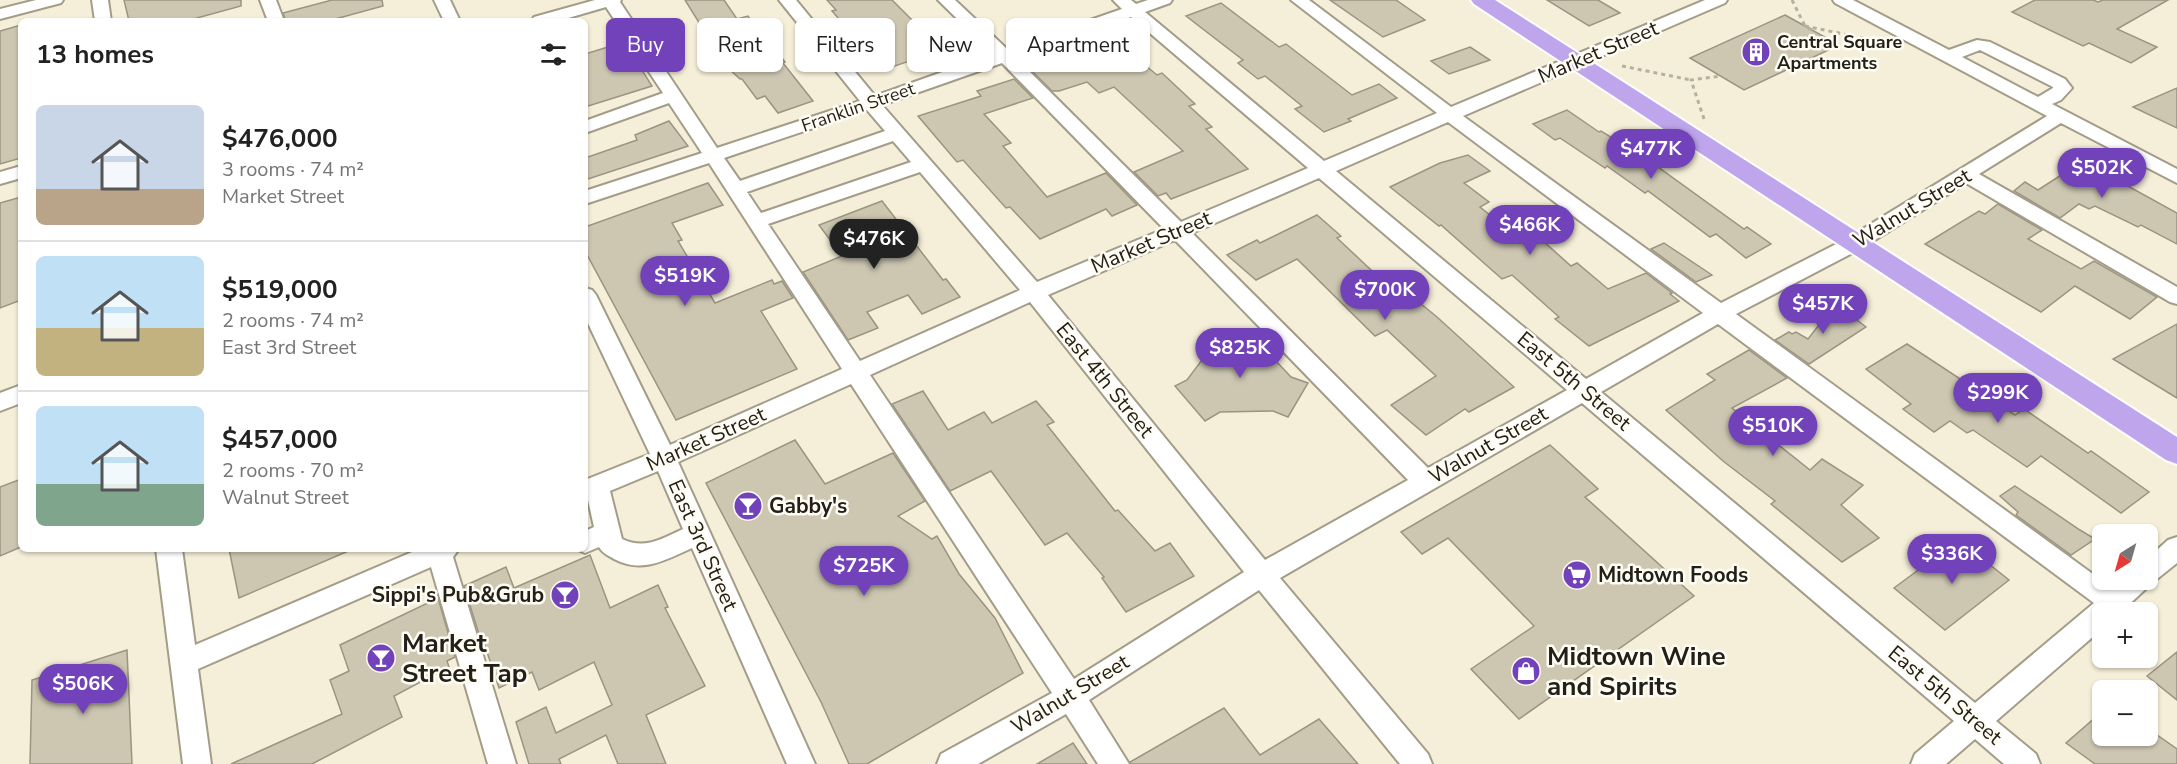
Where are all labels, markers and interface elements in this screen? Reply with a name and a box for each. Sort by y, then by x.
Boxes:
street label: Market Street [1534,14,1663,90]
chip: Buy [606,18,685,72]
chip: Rent [697,18,783,72]
chip: Filters [795,18,895,72]
chip: New [907,18,994,72]
chip: Apartment [1006,18,1150,72]
place label: Central Square Apartments [1777,30,1903,75]
building icon: Central Square Apartments [1740,36,1772,68]
text: 13 homes [36,37,154,72]
icon: filters [537,38,570,71]
street label: Franklin Street [798,76,918,138]
text: $476,000 [222,121,338,156]
icon: home [84,129,156,201]
pin: $477K [1609,129,1693,180]
text: $477K [1620,135,1682,162]
pin: $502K [2060,148,2144,199]
text: $502K [2071,154,2133,181]
text: 3 rooms · 74 m² [222,156,364,183]
street label: Walnut Street [1848,161,1977,254]
text: Market Street [222,183,344,210]
street label: Market Street [1087,204,1216,280]
pin: $466K [1488,205,1572,256]
text: $466K [1499,211,1561,238]
pin: $476K [832,219,916,270]
text: $476K [843,225,905,252]
pin: $519K [643,256,727,307]
text: $519K [654,262,716,289]
pin: $700K [1343,270,1427,321]
text: $519,000 [222,272,338,307]
text: $700K [1354,276,1416,303]
icon: home [84,280,156,352]
pin: $457K [1781,284,1865,335]
text: $457K [1792,290,1854,317]
text: 2 rooms · 74 m² [222,307,364,334]
street label: East 4th Street [1050,317,1161,444]
street label: East 5th Street [1511,325,1637,437]
pin: $825K [1198,328,1282,379]
text: East 3rd Street [222,334,356,361]
text: $825K [1209,334,1271,361]
pin: $299K [1956,373,2040,424]
text: $299K [1967,379,2029,406]
street label: Walnut Street [1423,399,1553,490]
street label: Market Street [642,400,771,478]
pin: $510K [1731,406,1815,457]
text: $510K [1742,412,1804,439]
text: $457,000 [222,422,338,457]
icon: home [84,430,156,502]
text: 2 rooms · 70 m² [222,457,364,484]
street label: East 3rd Street [662,475,745,616]
text: Walnut Street [222,484,349,511]
bar icon: Gabby's [732,490,764,522]
place label: Gabby's [769,492,847,520]
north arrow [2092,524,2158,590]
map controls [2092,524,2158,746]
pin: $336K [1910,534,1994,585]
text: $336K [1921,540,1983,567]
pin: $725K [822,546,906,597]
text: $725K [833,552,895,579]
supermarket icon: Midtown Foods [1561,559,1593,591]
place label: Midtown Foods [1598,561,1748,589]
bar icon: Sippi's Pub&Grub [549,579,581,611]
place label: Sippi's Pub&Grub [372,581,544,609]
button: + [2092,602,2158,668]
place label: Market Street Tap [402,626,527,691]
place label: Midtown Wine and Spirits [1547,639,1726,704]
street label: East 5th Street [1882,639,2008,751]
bar icon: Market Street Tap [365,642,397,674]
street label: Walnut Street [1006,647,1135,740]
shop icon: Midtown Wine and Spirits [1510,655,1542,687]
pin: $506K [41,664,125,715]
text: $506K [52,670,114,697]
button: − [2092,680,2158,746]

